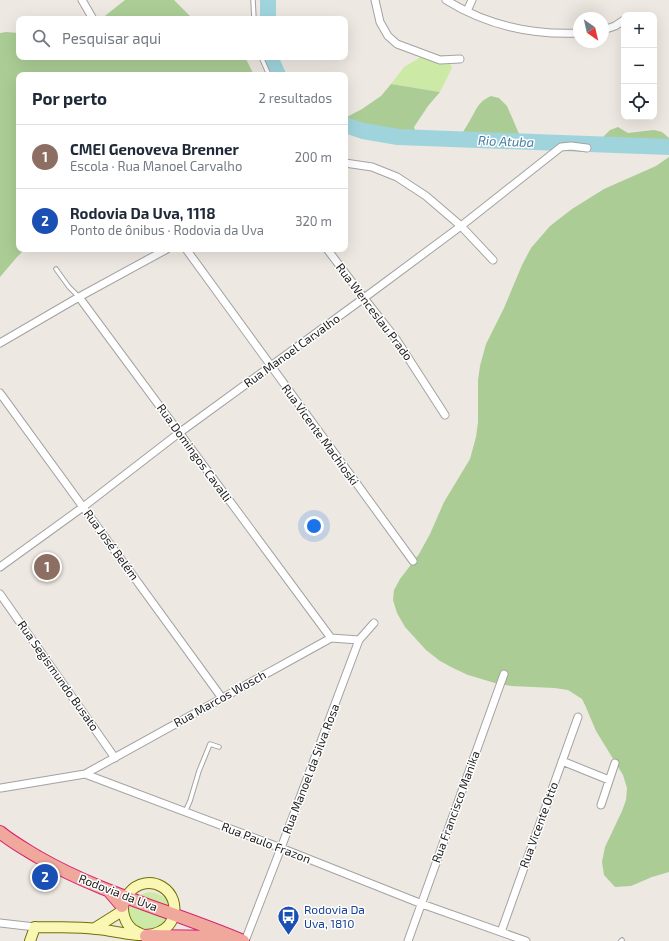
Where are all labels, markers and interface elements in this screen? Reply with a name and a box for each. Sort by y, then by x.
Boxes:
north arrow [573,12,609,48]
map controls [621,12,657,120]
button: + [621,12,657,48]
search box [16,16,348,60]
icon: search [30,27,52,49]
text: Pesquisar aqui [62,29,161,47]
button: − [621,48,657,84]
button: locate [621,84,657,120]
text: Por perto [32,88,107,108]
text: 2 resultados [258,90,332,106]
water label: Rio Atuba [478,132,534,150]
text: CMEI Genoveva Brenner [70,140,239,158]
text: 1 [42,149,48,165]
text: 200 m [295,149,332,165]
text: Escola · Rua Manoel Carvalho [70,158,242,174]
text: Rodovia Da Uva, 1118 [70,204,215,222]
text: 2 [41,213,49,229]
text: 320 m [295,213,332,229]
text: Ponto de ônibus · Rodovia da Uva [70,222,264,238]
street label: Rua Wenceslau Prado [334,260,416,363]
street label: Rua Manoel Carvalho [241,311,342,390]
street label: Rua Vicente Machioski [279,381,362,488]
street label: Rua Domingos Cavalli [155,401,235,504]
street label: Rua José Belém [82,506,142,582]
your location [304,516,324,536]
pin: 1 [34,552,60,582]
street label: Rua Segismundo Busato [15,618,102,733]
street label: Rua Marcos Wosch [171,667,268,729]
street label: Rua Manoel da Silva Rosa [279,702,341,836]
street label: Rua Francisco Manika [428,749,482,865]
street label: Rua Vicente Otto [516,780,560,870]
street label: Rua Paulo Frazon [220,819,313,866]
pin: 2 [32,862,58,892]
street label: Rodovia da Uva [77,871,160,914]
place label: Rodovia Da Uva, 1810 [304,902,365,930]
bus stop icon: Rodovia Da Uva, 1810 [275,904,301,937]

